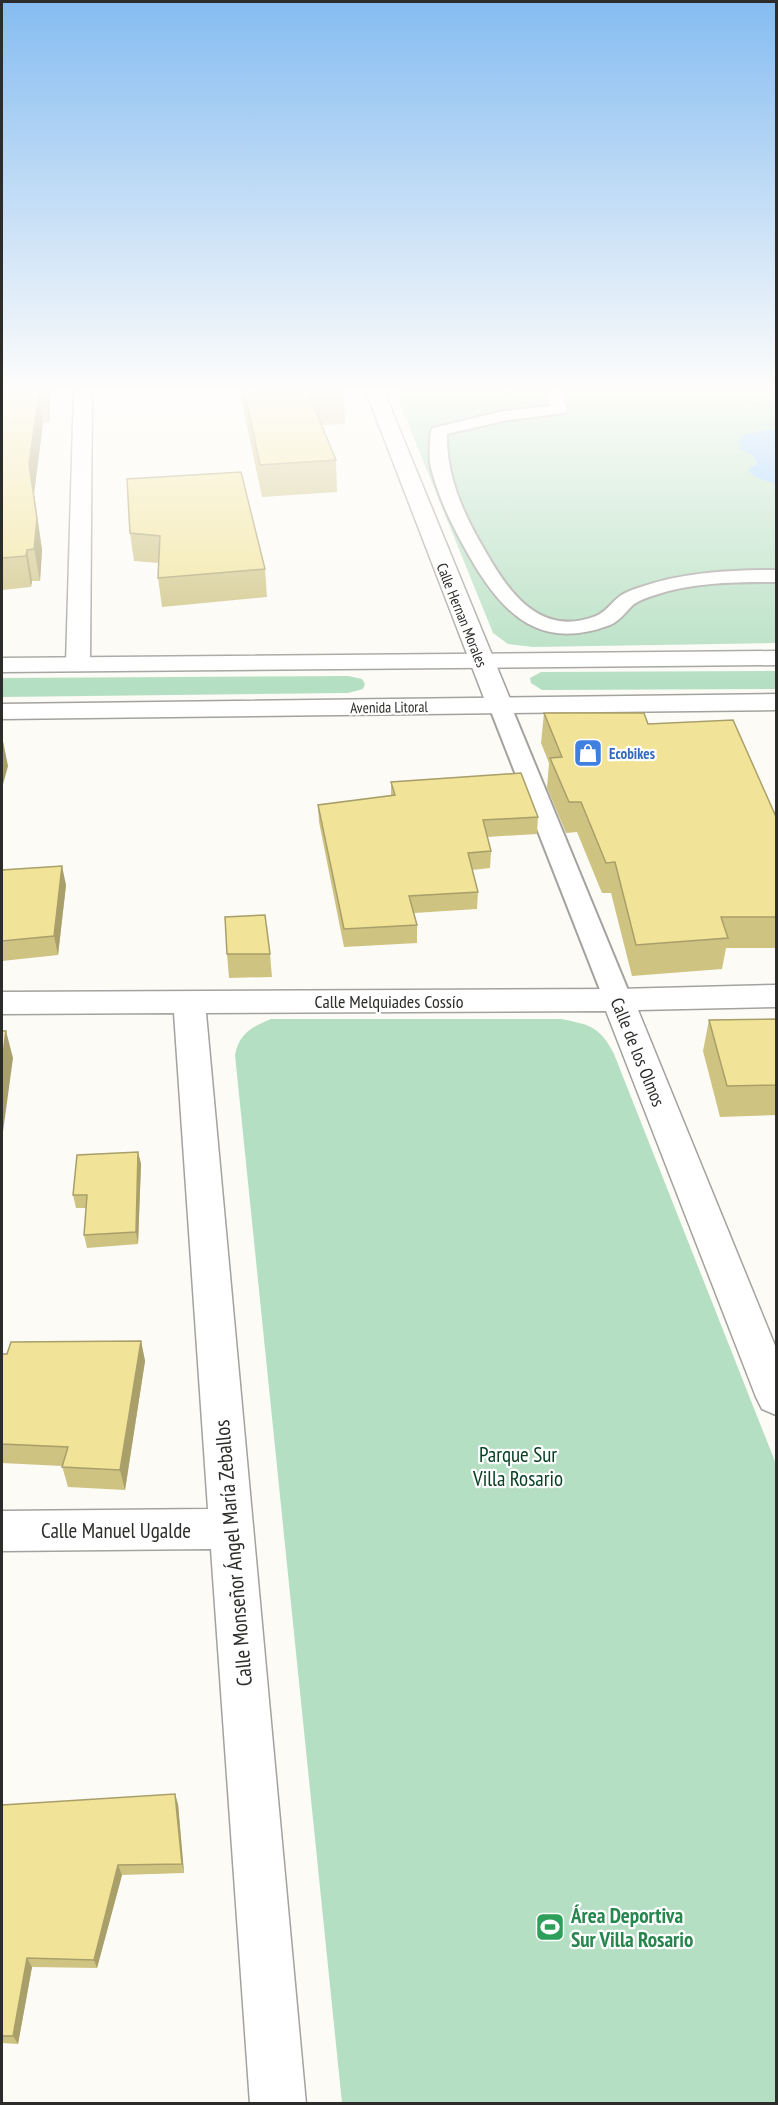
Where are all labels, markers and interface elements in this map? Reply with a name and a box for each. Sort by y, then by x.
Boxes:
street label: Calle Hernan Morales [432,560,492,670]
street label: Avenida Litoral [350,697,429,717]
shop icon: Ecobikes [572,737,604,769]
place label: Ecobikes [609,744,655,763]
street label: Calle Melquiades Cossío [314,990,464,1013]
street label: Calle de los Olmos [606,994,670,1110]
street label: Calle Monseñor Ángel María Zeballos [208,1419,258,1687]
park label: Parque Sur Villa Rosario [472,1441,563,1492]
street label: Calle Manuel Ugalde [41,1517,191,1544]
place label: Área Deportiva Sur Villa Rosario [570,1902,693,1953]
sports icon: Área Deportiva Sur Villa Rosario [534,1911,566,1943]

